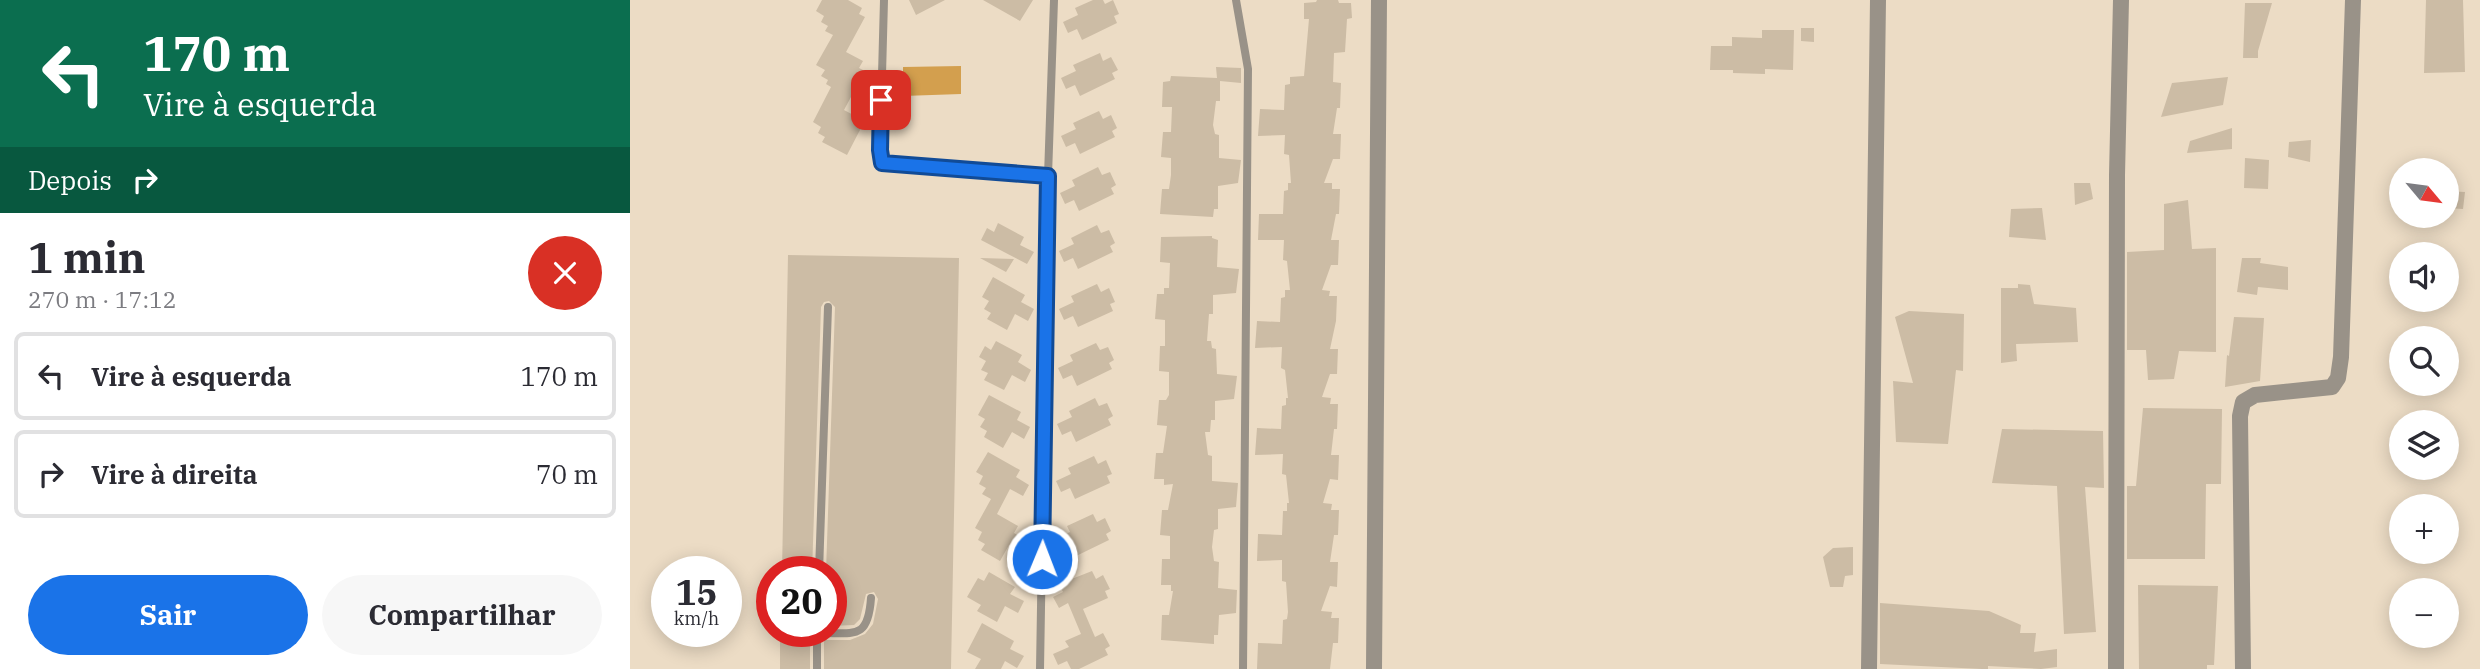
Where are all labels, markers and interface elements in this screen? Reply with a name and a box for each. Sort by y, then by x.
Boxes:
text: 170 m [143,21,290,84]
icon: left [28,28,119,119]
pin [851,70,911,130]
icon: arrive [862,81,900,119]
text: Vire à esquerda [143,83,377,125]
north arrow [2389,158,2459,228]
map controls [2389,158,2459,648]
icon: right [126,161,164,199]
text: Depois [28,163,112,197]
text: 1 min [28,230,146,285]
button: close [528,236,602,310]
button: sound [2389,242,2459,312]
text: 270 m · 17:12 [28,284,177,314]
button: search [2389,326,2459,396]
icon: left [32,357,70,395]
text: Vire à esquerda [91,359,292,393]
text: 170 m [520,359,598,393]
button: layers [2389,410,2459,480]
icon: right [32,455,70,493]
text: Vire à direita [91,457,258,491]
text: 70 m [536,457,598,491]
button: + [2389,494,2459,564]
position arrow [1005,522,1079,596]
speed limit sign: 20 [756,556,847,647]
text: 15 [675,569,718,615]
button: Sair [28,575,308,655]
button: Compartilhar [322,575,602,655]
button: − [2389,578,2459,648]
text: km/h [674,607,719,630]

